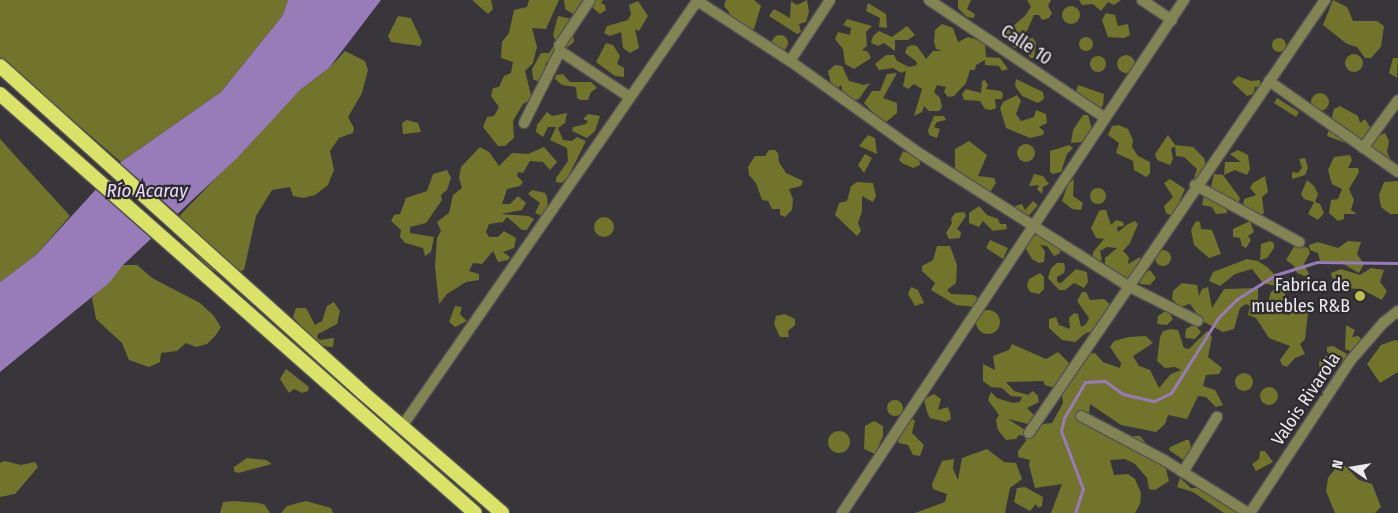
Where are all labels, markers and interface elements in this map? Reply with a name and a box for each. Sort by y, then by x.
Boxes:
street label: Calle 10 [997,20,1055,70]
water label: Río Acaray [106,180,188,202]
place label: Fabrica de muebles R&B [1251,275,1350,318]
marker: Fabrica de muebles R&B [1354,290,1366,302]
street label: Valois Rivarola [1267,348,1345,450]
north arrow [1328,443,1378,493]
text: N [1329,459,1347,471]

